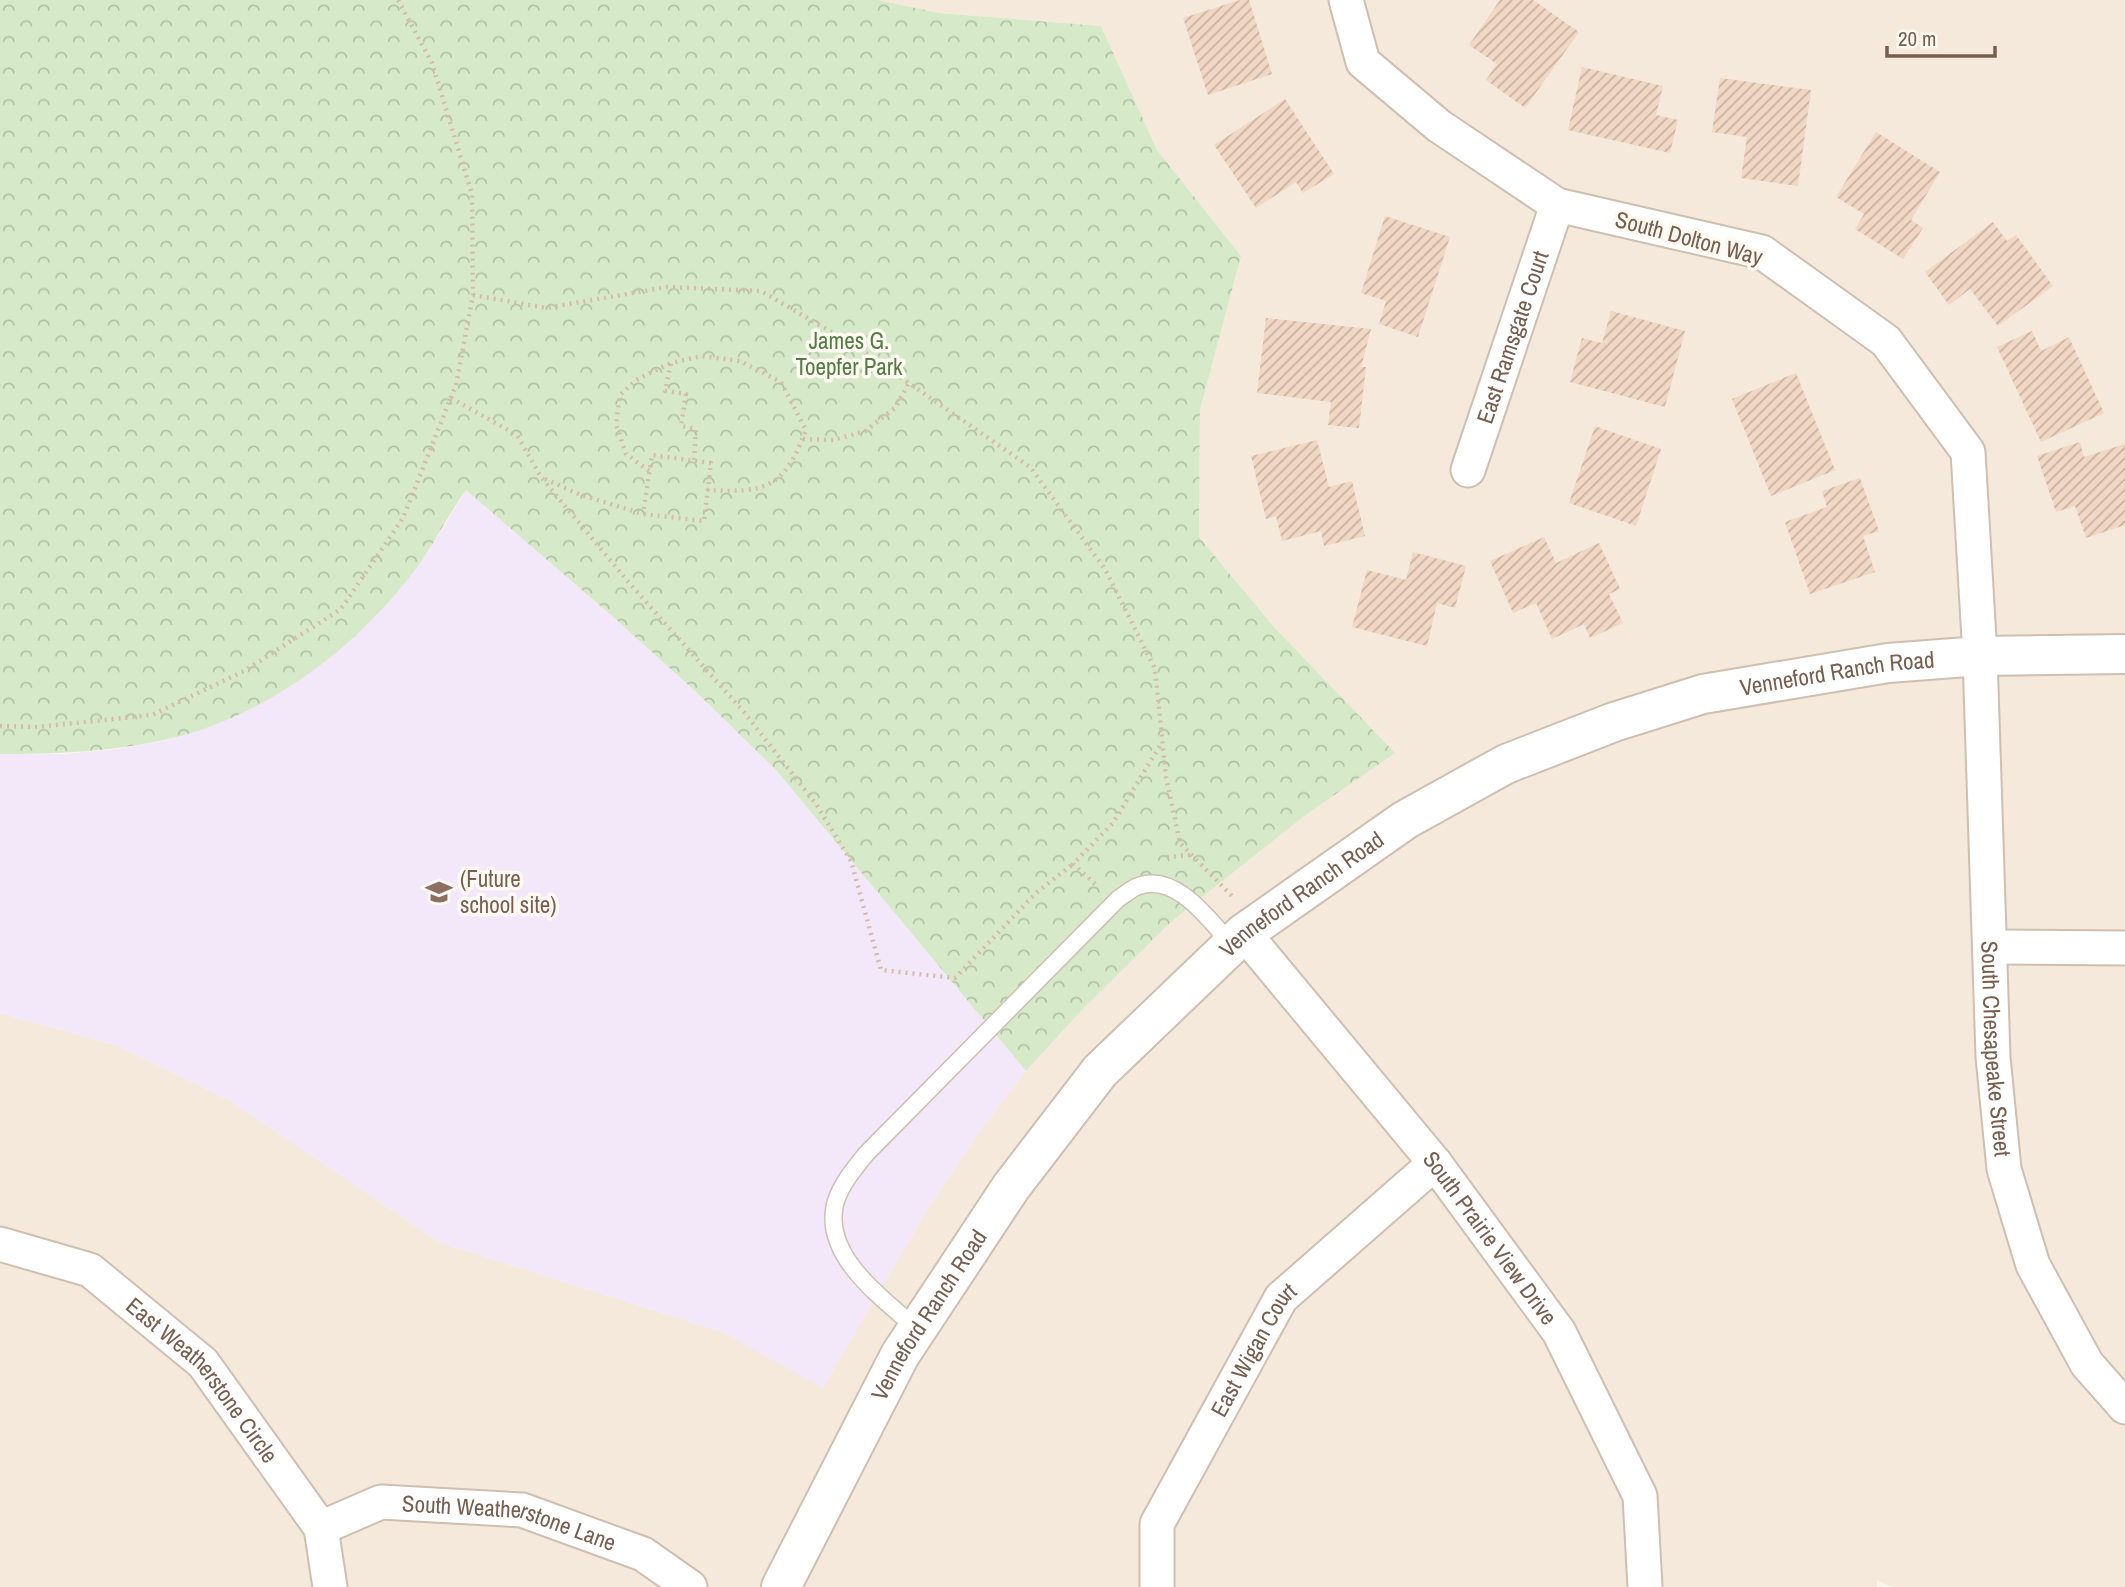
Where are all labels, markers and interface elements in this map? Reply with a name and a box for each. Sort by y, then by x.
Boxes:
scale bar [1887,14,1996,58]
text: 20 m [1898,24,1936,53]
street label: South Dolton Way [1612,203,1767,272]
street label: East Ramsgate Court [1469,247,1556,428]
park label: James G. Toepfer Park [796,325,903,382]
street label: Venneford Ranch Road [1738,644,1935,703]
street label: Venneford Ranch Road [1212,824,1390,964]
place label: (Future school site) [460,863,556,920]
school or university icon: (Future school site) [424,877,454,907]
street label: South Chesapeake Street [1974,940,2019,1158]
street label: South Prairie View Drive [1416,1144,1565,1331]
street label: Venneford Ranch Road [863,1223,994,1405]
street label: East Wigan Court [1203,1276,1303,1422]
street label: East Weatherstone Circle [120,1290,285,1469]
street label: South Weatherstone Lane [401,1487,620,1558]

